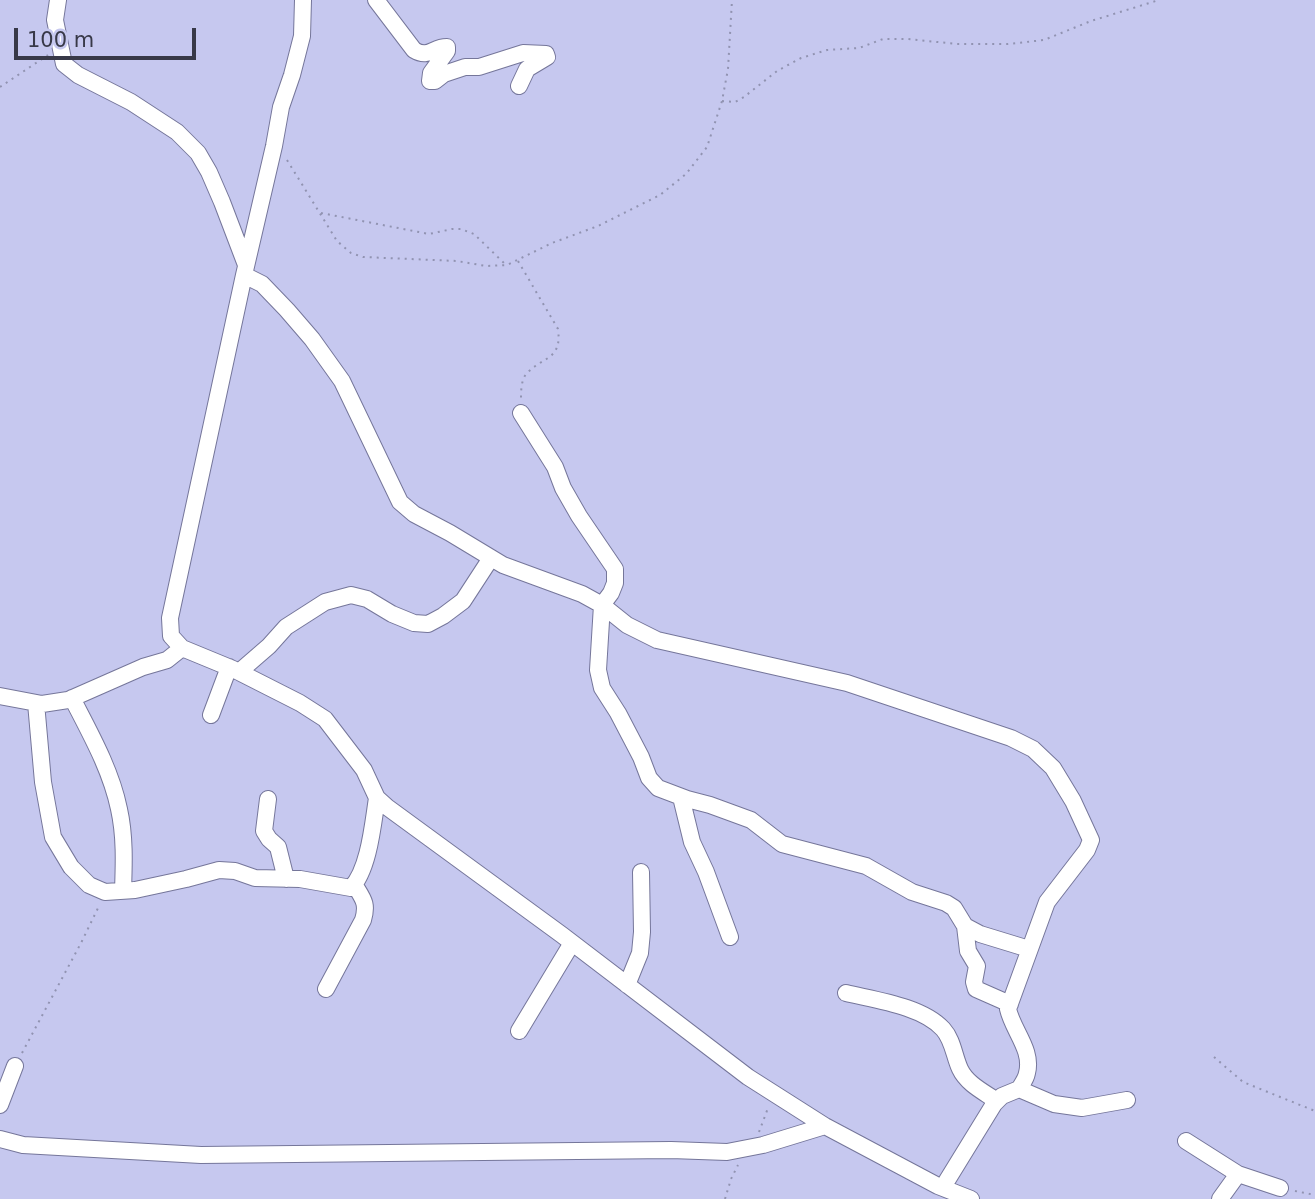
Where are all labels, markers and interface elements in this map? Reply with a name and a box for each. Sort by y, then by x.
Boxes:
scale bar [18,14,200,58]
text: 100 m [27,28,94,52]

